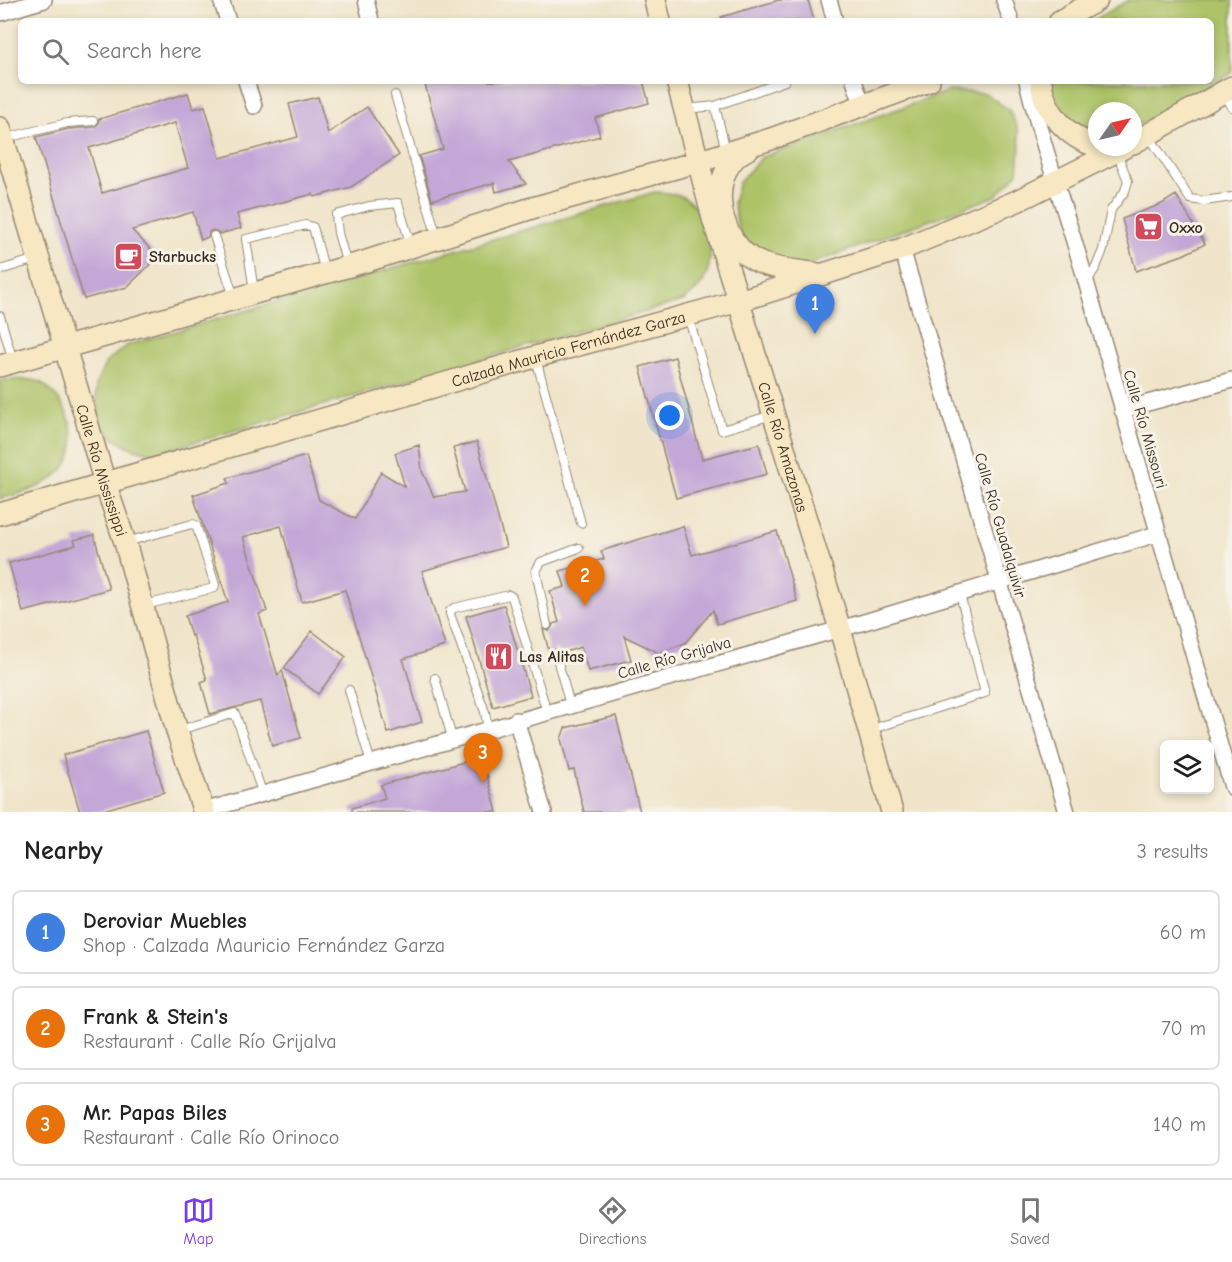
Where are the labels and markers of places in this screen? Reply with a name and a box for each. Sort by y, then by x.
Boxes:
supermarket icon: Oxxo [1132,211,1164,243]
place label: Oxxo [1169,219,1203,237]
cafe icon: Starbucks [112,240,144,272]
place label: Starbucks [149,248,216,266]
pin: 1 [796,284,834,334]
pin: 2 [566,556,604,606]
restaurant icon: Las Alitas [482,640,514,672]
place label: Las Alitas [519,648,584,666]
pin: 3 [464,734,502,783]

